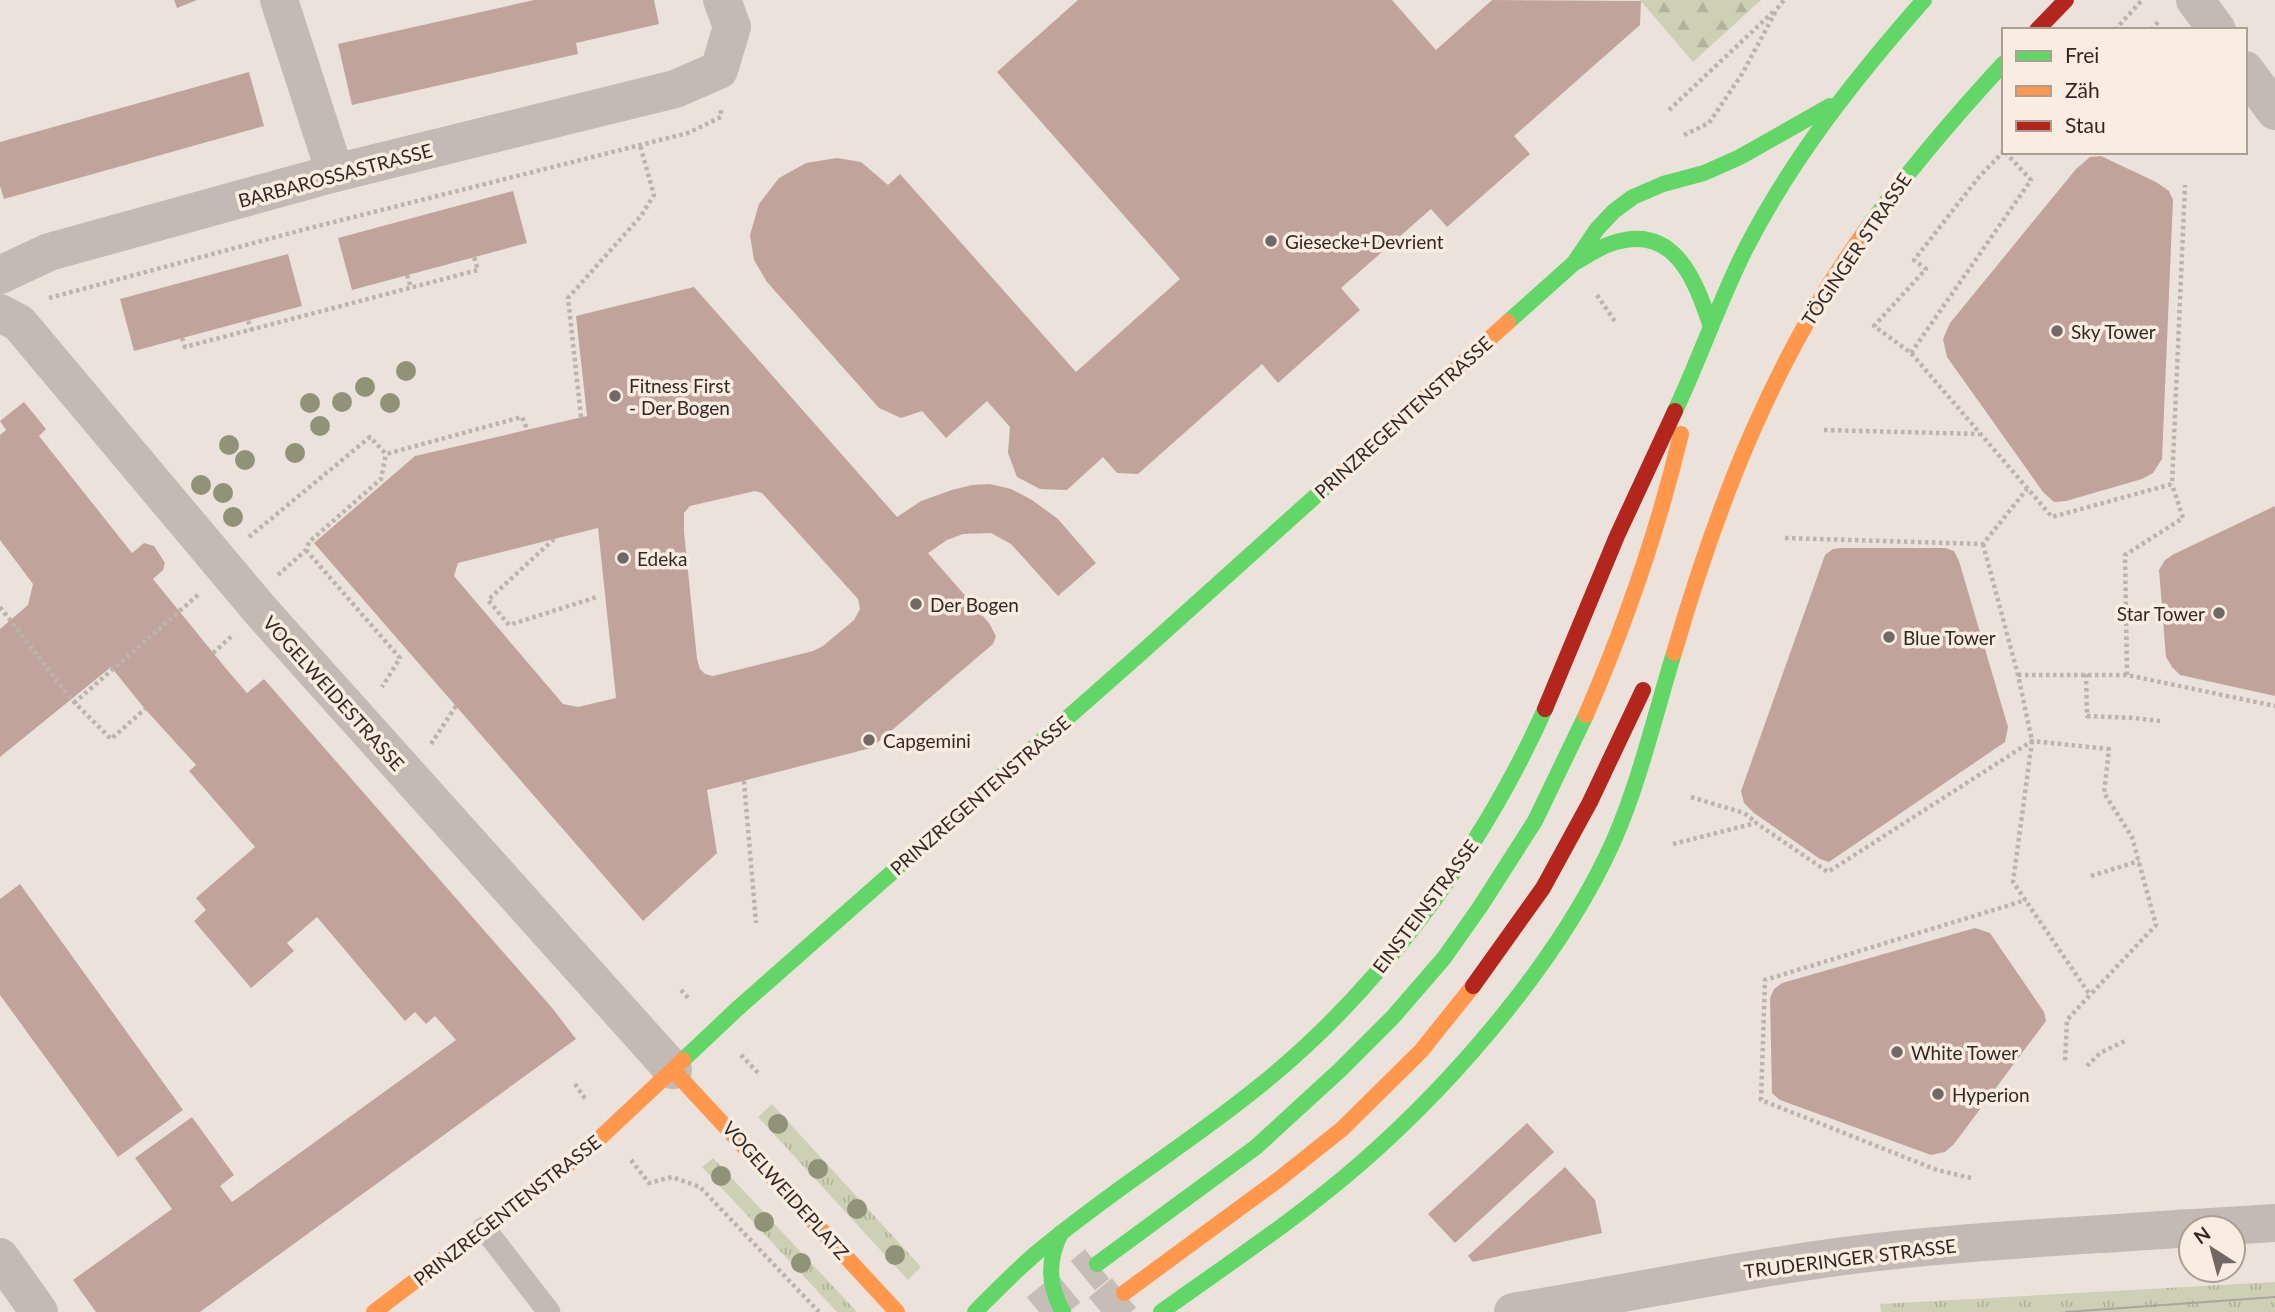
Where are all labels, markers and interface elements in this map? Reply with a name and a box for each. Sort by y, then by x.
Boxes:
legend [2002,28,2247,154]
text: Frei [2065,42,2099,67]
text: Zäh [2065,77,2100,102]
text: Stau [2065,112,2106,137]
street label: BARBAROSSASTRASSE [235,138,435,212]
street label: TÖGINGER STRASSE [1796,168,1916,330]
place label: Giesecke+Devrient [1285,230,1444,253]
marker: Giesecke+Devrient [1263,233,1279,249]
place label: Sky Tower [2071,320,2156,343]
marker: Sky Tower [2049,323,2065,339]
street label: PRINZREGENTENSTRASSE [1309,331,1497,503]
place label: Fitness First - Der Bogen [629,374,730,419]
marker: Fitness First - Der Bogen [607,388,623,404]
place label: Edeka [637,547,687,570]
marker: Edeka [615,550,631,566]
place label: Der Bogen [930,593,1019,616]
marker: Der Bogen [908,596,924,612]
place label: Star Tower [2117,602,2205,625]
marker: Star Tower [2211,605,2227,621]
street label: VOGELWEIDESTRASSE [258,611,410,775]
place label: Blue Tower [1903,626,1996,649]
marker: Blue Tower [1881,629,1897,645]
street label: PRINZREGENTENSTRASSE [885,710,1075,879]
place label: Capgemini [883,729,971,752]
marker: Capgemini [861,732,877,748]
street label: EINSTEINSTRASSE [1367,835,1483,977]
place label: White Tower [1911,1041,2018,1064]
marker: White Tower [1889,1044,1905,1060]
place label: Hyperion [1952,1083,2030,1106]
marker: Hyperion [1930,1086,1946,1102]
street label: VOGELWEIDEPLATZ [718,1116,854,1264]
street label: PRINZREGENTENSTRASSE [409,1130,605,1290]
north arrow [2177,1214,2247,1284]
text: N [2189,1221,2214,1248]
street label: TRUDERINGER STRASSE [1743,1234,1957,1282]

